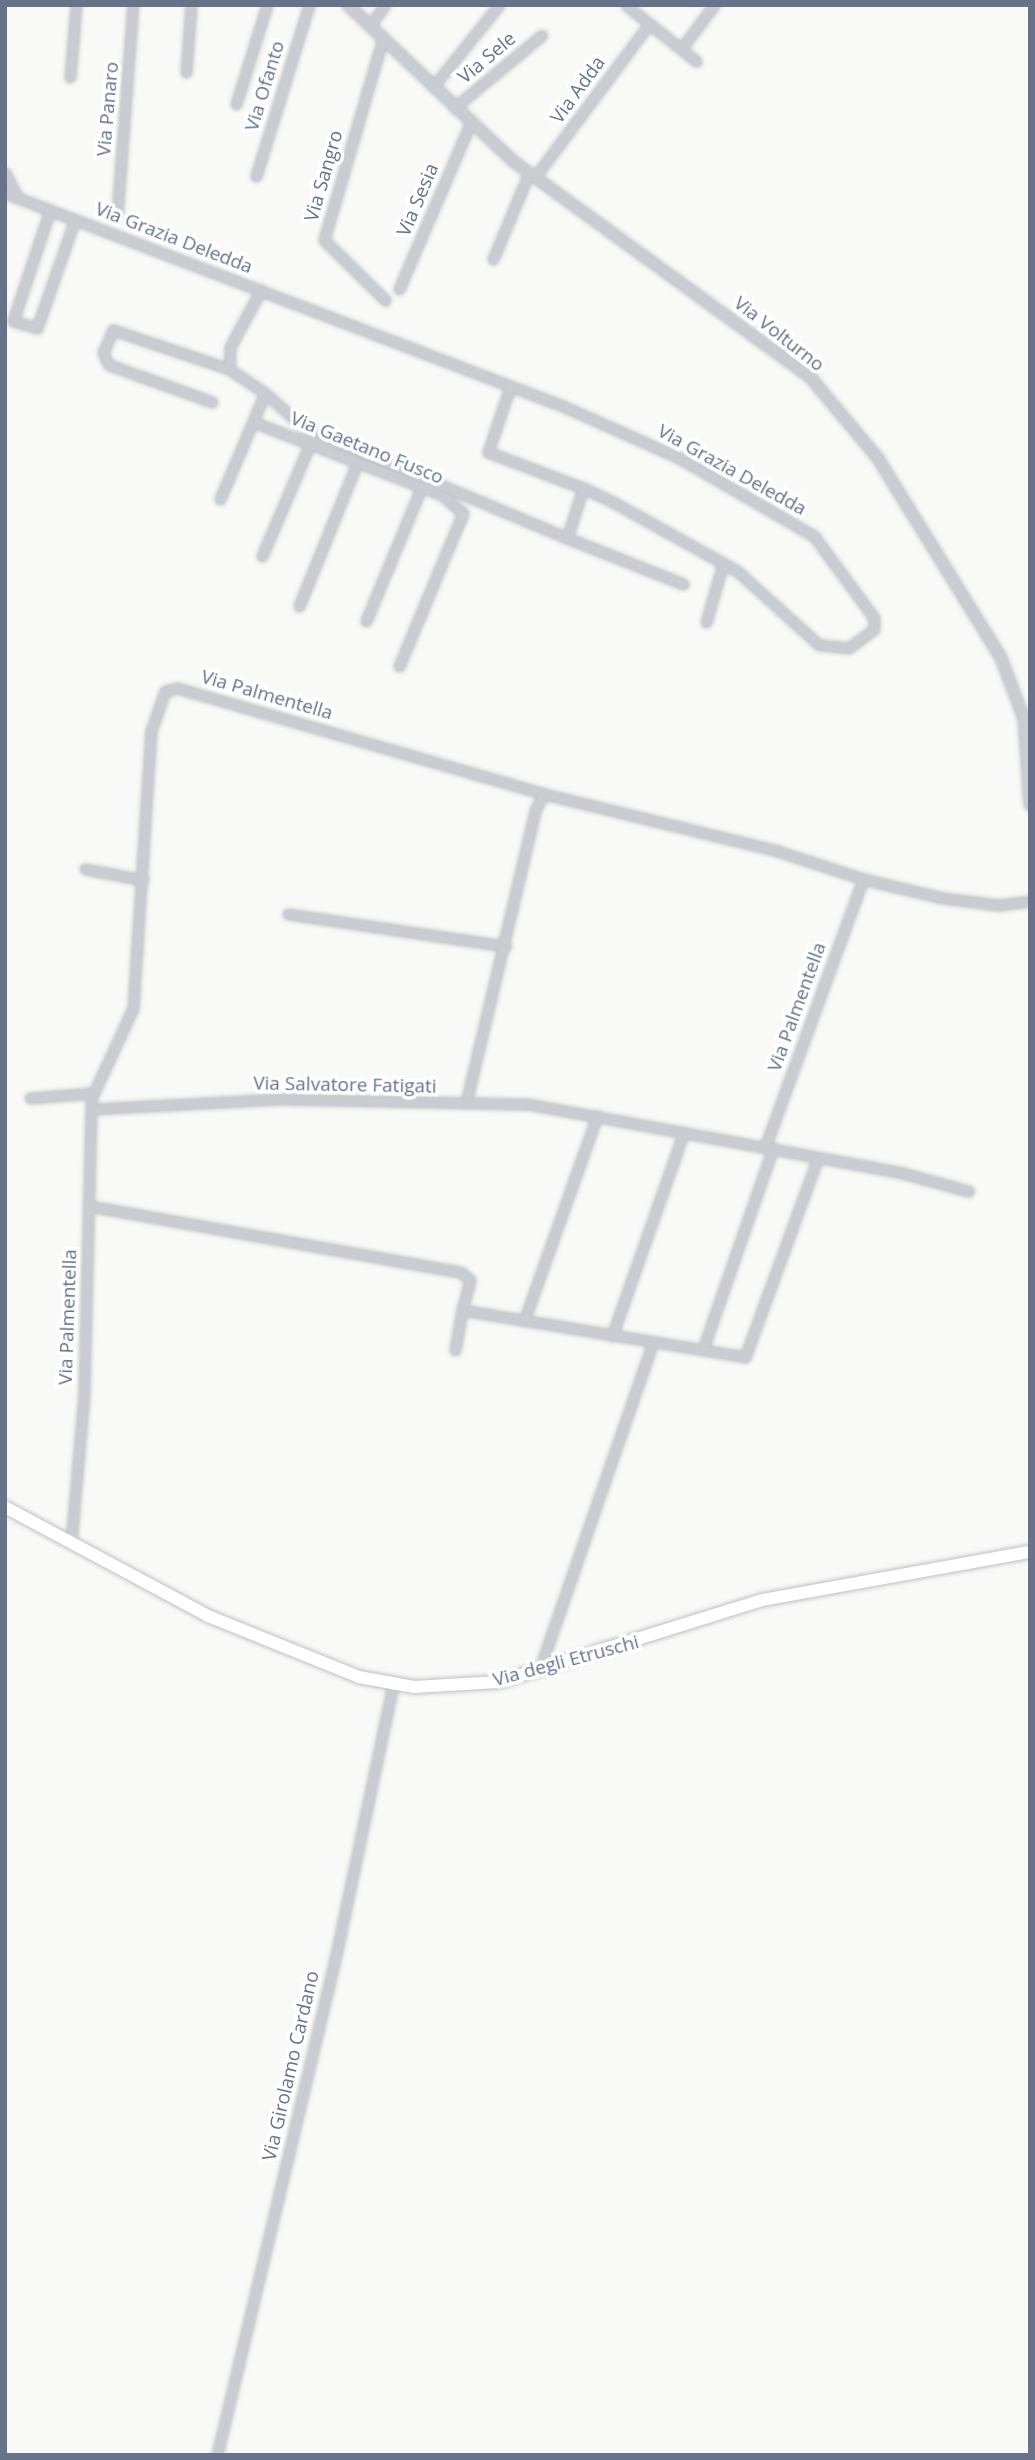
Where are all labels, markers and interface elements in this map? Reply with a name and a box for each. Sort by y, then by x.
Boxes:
street label: Via Sele [454,27,520,89]
street label: Via Ofanto [240,38,290,134]
street label: Via Adda [546,52,610,128]
street label: Via Panaro [93,61,123,157]
street label: Via Sangro [300,128,348,224]
street label: Via Sesia [392,160,444,240]
street label: Via Grazia Deledda [92,197,256,279]
street label: Via Volturno [729,292,829,376]
street label: Via Gaetano Fusco [287,407,447,489]
street label: Via Grazia Deledda [654,420,810,520]
street label: Via Palmentella [199,665,335,725]
street label: Via Palmentella [763,939,831,1075]
street label: Via Salvatore Fatigati [253,1072,437,1098]
street label: Via Palmentella [54,1249,82,1385]
street label: Via degli Etruschi [491,1631,641,1691]
street label: Via Girolamo Cardano [258,1969,324,2163]

